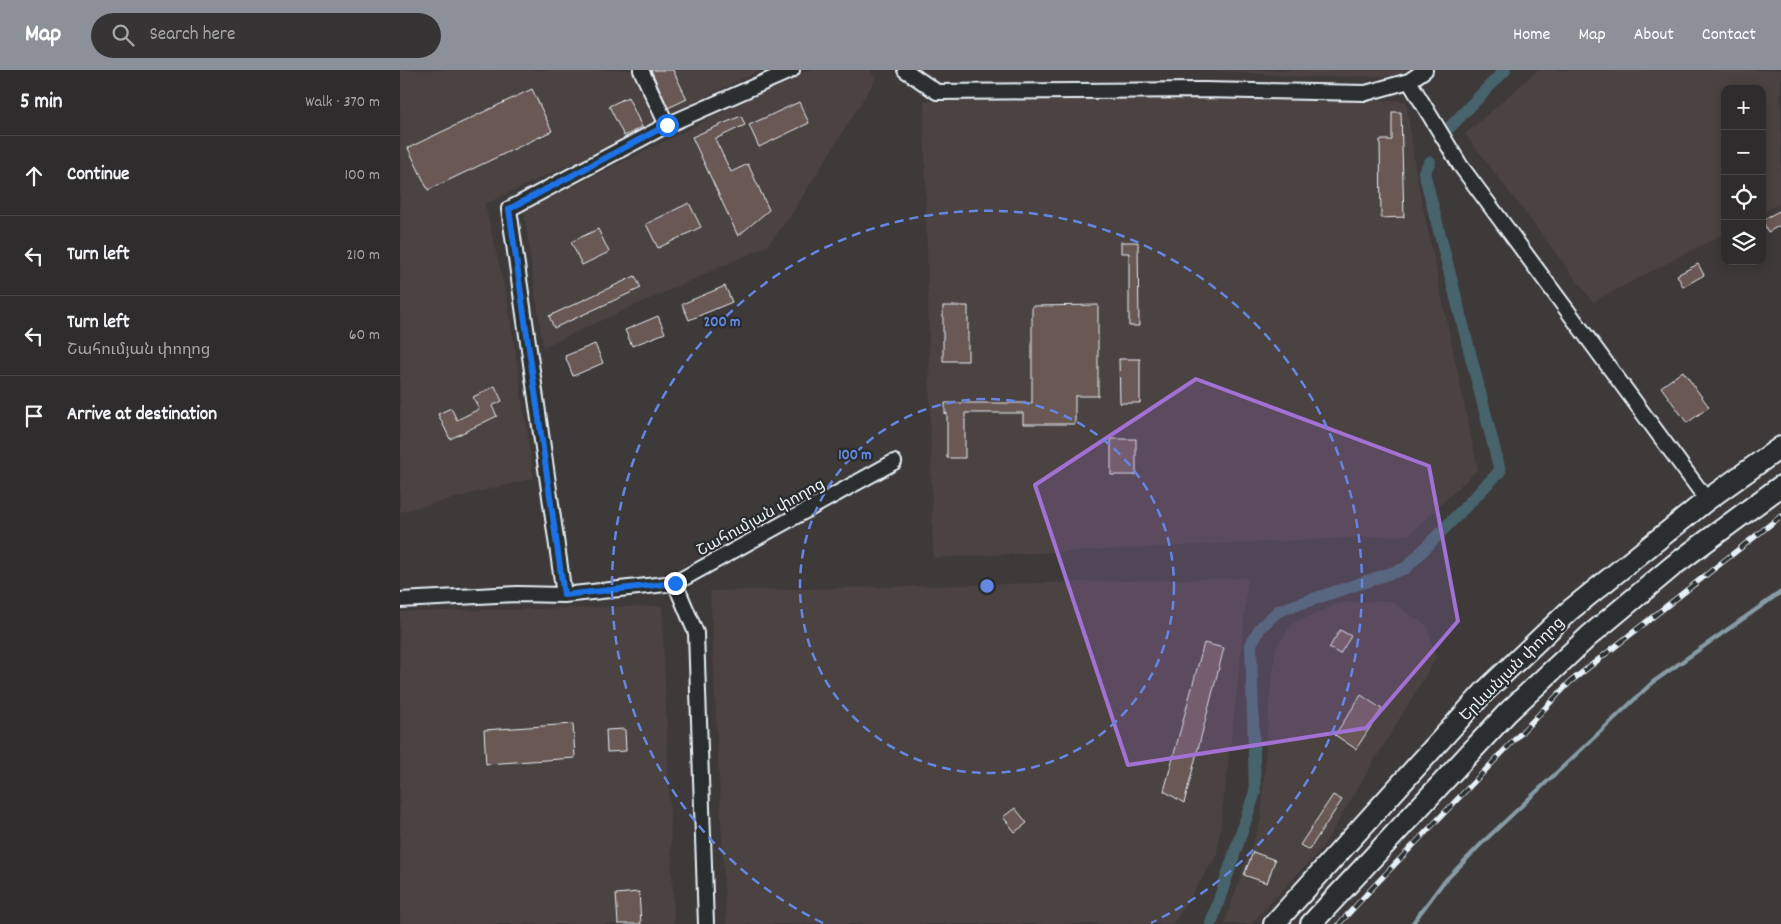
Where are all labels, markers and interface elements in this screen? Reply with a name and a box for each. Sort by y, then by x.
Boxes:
search box [91,13,441,58]
text: Map [25,18,61,52]
icon: search [109,21,137,49]
text: Search here [149,22,235,49]
text: Home [1513,23,1550,48]
text: Map [1578,23,1606,48]
text: About [1634,23,1674,48]
text: Contact [1702,23,1756,48]
map controls [1721,85,1766,265]
button: + [1721,85,1766,130]
text: 5 min [20,88,63,118]
text: Walk · 370 m [305,91,380,114]
route start [656,114,679,137]
button: − [1721,130,1766,175]
icon: ahead [20,162,48,190]
text: Continue [67,162,129,189]
text: 100 m [344,164,380,187]
button: locate [1721,175,1766,220]
button: layers [1721,220,1766,265]
icon: left [20,242,48,270]
text: Turn left [67,242,130,269]
text: 210 m [346,244,380,267]
text: Turn left [67,310,130,337]
text: 200 m [704,312,740,334]
icon: left [20,322,48,350]
text: 60 m [349,324,380,347]
text: Շահումյան փողոց [67,339,210,362]
icon: arrive [20,402,48,430]
text: Arrive at destination [67,402,217,429]
text: 100 m [838,445,872,467]
street label: Շահումյան փողոց [693,473,829,563]
route end [664,572,687,595]
centre of rings [978,577,996,595]
street label: Երևանյան փողոց [1455,612,1570,727]

